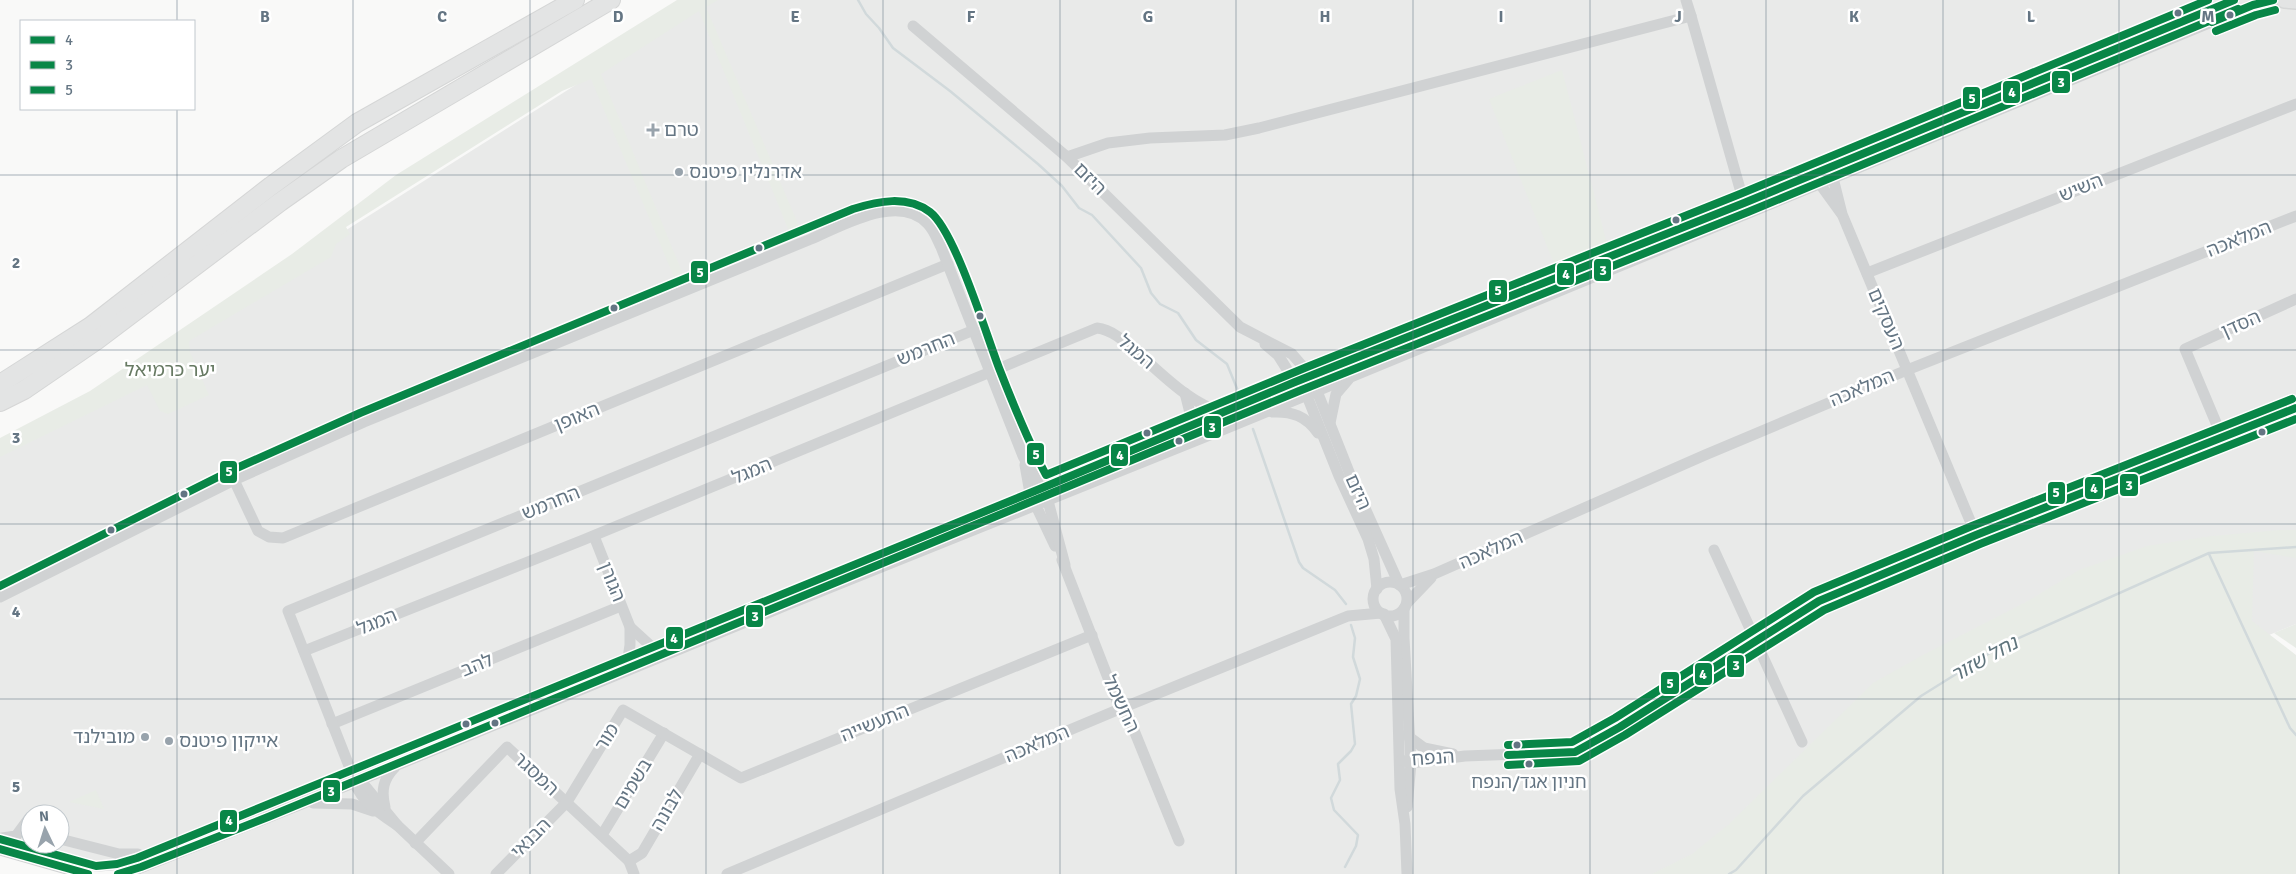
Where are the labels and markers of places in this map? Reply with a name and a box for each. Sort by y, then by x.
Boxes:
unlabelled marker [2173,8,2183,18]
unlabelled marker [2225,10,2235,20]
place label: טרם [664,118,699,142]
marker: טרם [646,123,660,137]
place label: אדרנלין פיטנס [689,160,802,184]
marker: אדרנלין פיטנס [673,166,685,178]
unlabelled marker [1671,215,1681,225]
unlabelled marker [754,243,764,253]
unlabelled marker [609,303,619,313]
unlabelled marker [975,311,985,321]
unlabelled marker [2257,427,2267,437]
unlabelled marker [1142,428,1152,438]
unlabelled marker [1174,436,1184,446]
unlabelled marker [179,489,189,499]
unlabelled marker [106,525,116,535]
unlabelled marker [490,718,500,728]
unlabelled marker [461,719,471,729]
place label: מובילנד [73,725,135,749]
place label: אייקון פיטנס [179,729,278,753]
marker: מובילנד [139,731,151,743]
marker: אייקון פיטנס [163,735,175,747]
unlabelled marker [1512,740,1522,750]
marker: חניון אגד/הנפח [1524,759,1534,769]
place label: חניון אגד/הנפח [1471,771,1587,793]

